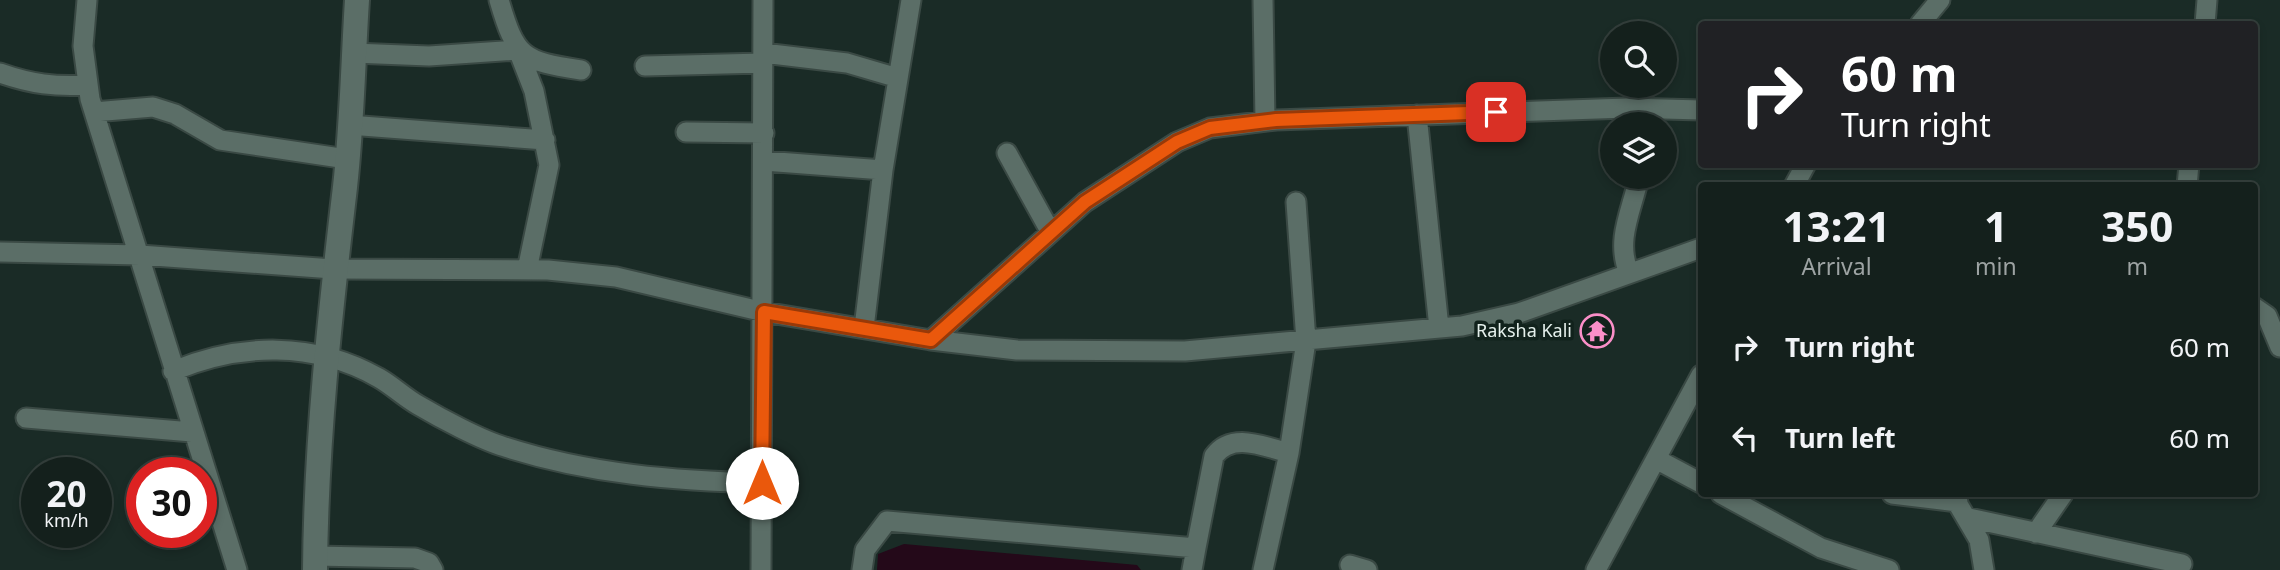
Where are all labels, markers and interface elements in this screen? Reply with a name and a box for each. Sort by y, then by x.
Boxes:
map controls [1600,21,1677,189]
button: search [1600,21,1677,98]
text: 60 m [1841,40,1958,106]
icon: right [1726,49,1817,140]
pin [1466,82,1526,142]
icon: arrive [1477,93,1515,131]
text: Turn right [1841,103,1991,146]
button: layers [1600,112,1677,189]
text: 13:21 [1783,197,1890,254]
text: 1 [1984,197,2008,254]
text: 350 [2101,197,2173,254]
text: Arrival [1801,250,1872,282]
text: min [1975,250,2017,282]
text: m [2127,250,2148,282]
temple icon: Raksha Kali [1578,312,1616,350]
place label: Raksha Kali [1476,318,1572,342]
icon: right [1726,328,1764,366]
text: Turn right [1785,329,1915,365]
text: 60 m [2169,329,2230,365]
icon: left [1726,419,1764,457]
text: Turn left [1785,420,1896,456]
text: 60 m [2169,420,2230,456]
position arrow [725,446,799,520]
speed limit sign: 30 [126,457,217,548]
text: 20 [46,470,87,517]
text: km/h [44,508,89,532]

